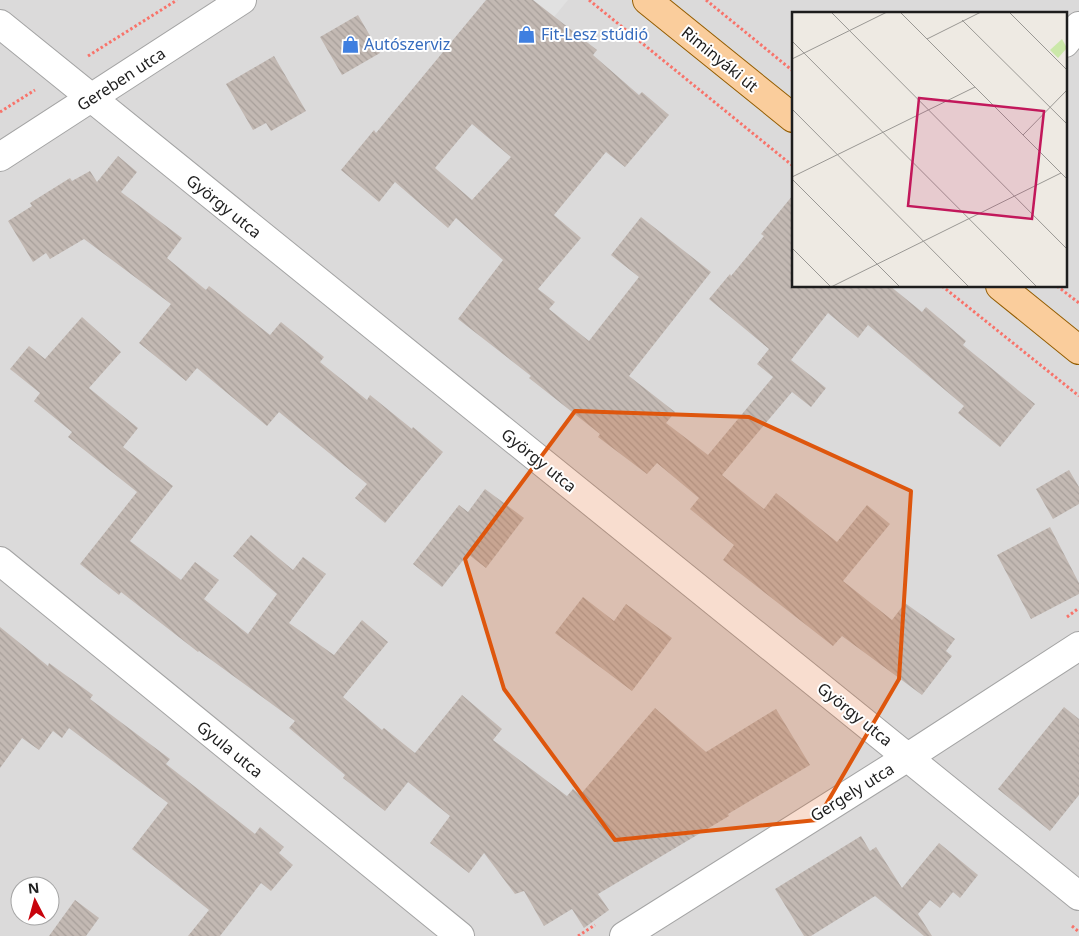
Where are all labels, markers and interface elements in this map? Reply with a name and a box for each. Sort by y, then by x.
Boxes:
inset map [792,12,1066,288]
street label: Riminyáki út [677,21,763,97]
place label: Fit-Lesz stúdió [541,23,648,45]
shop icon: Fit-Lesz stúdió [517,24,537,44]
place label: Autószerviz [364,33,450,55]
shop icon: Autószerviz [340,34,360,54]
street label: Gereben utca [73,42,169,116]
street label: György utca [182,169,266,243]
street label: György utca [497,423,581,497]
street label: György utca [813,677,897,751]
street label: Gyula utca [192,716,268,782]
street label: Gergely utca [806,758,898,826]
north arrow [10,876,60,926]
text: N [27,878,40,898]

